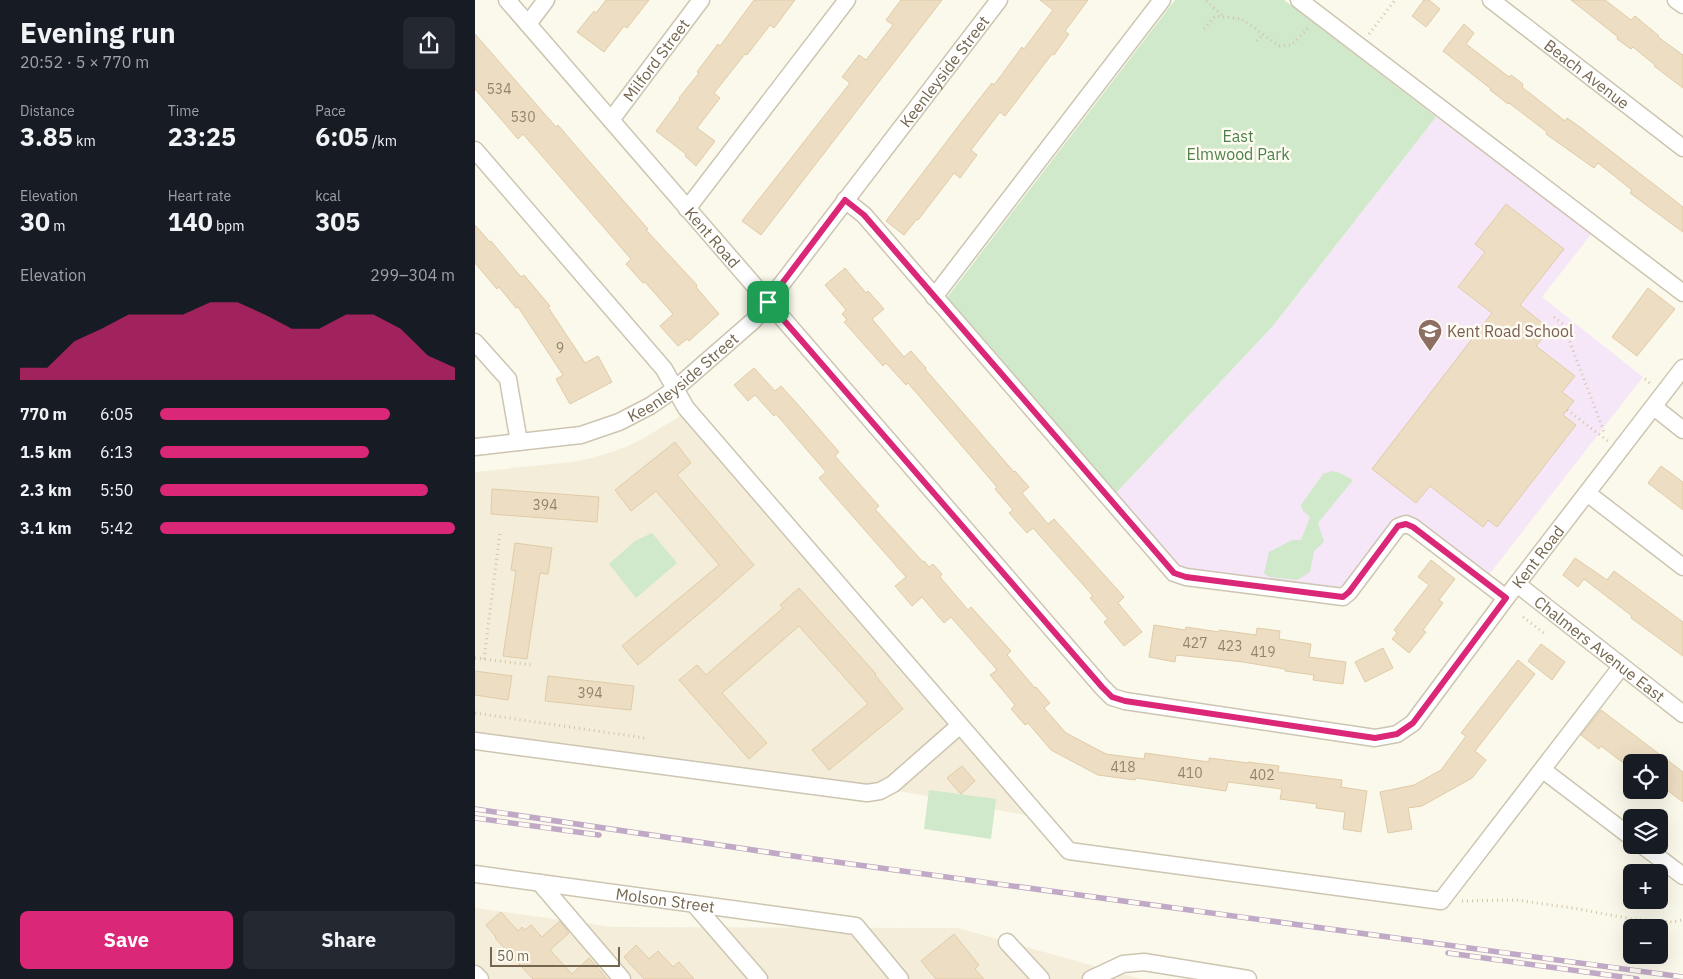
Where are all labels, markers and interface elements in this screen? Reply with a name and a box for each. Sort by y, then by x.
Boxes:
street label: Keenleyside Street [895,12,993,131]
text: Evening run [20,14,176,51]
street label: Milford Street [619,15,693,105]
button: share [403,17,455,69]
street label: Beach Avenue [1540,35,1634,113]
text: 20:52 · 5 × 770 m [20,52,149,72]
house number: 534 [486,80,512,98]
text: Distance [20,102,75,120]
text: Time [168,102,199,120]
text: Pace [315,102,346,120]
house number: 530 [510,108,536,126]
text: 3.85 [20,120,73,153]
text: 23:25 [168,120,236,153]
text: 6:05 [315,120,369,153]
park label: East Elmwood Park [1186,126,1290,164]
text: km [73,132,96,150]
text: /km [369,132,397,150]
text: Elevation [20,187,78,205]
text: Heart rate [168,187,231,205]
text: kcal [315,187,341,205]
street label: Kent Road [681,203,744,272]
text: 30 [20,205,50,238]
text: 140 [168,205,213,238]
text: 305 [315,205,360,238]
text: m [50,217,66,235]
text: bpm [213,217,244,235]
text: Elevation [20,265,86,285]
text: 299–304 m [370,265,455,285]
pin [747,281,789,323]
icon: arrive [754,288,782,316]
school or university icon: Kent Road School [1417,318,1443,352]
place label: Kent Road School [1447,321,1573,341]
street label: Keenleyside Street [624,329,742,426]
house number: 9 [556,339,564,357]
text: 770 m [20,404,67,424]
text: 6:05 [100,404,133,424]
text: 1.5 km [20,442,71,462]
text: 6:13 [100,442,133,462]
text: 2.3 km [20,480,71,500]
text: 5:50 [100,480,133,500]
house number: 394 [532,496,558,514]
text: 3.1 km [20,518,71,538]
text: 5:42 [100,518,133,538]
street label: Kent Road [1507,521,1568,592]
street label: Chalmers Avenue East [1530,591,1669,706]
house number: 427 [1182,634,1208,652]
house number: 423 [1217,637,1243,655]
house number: 419 [1250,643,1276,661]
house number: 394 [577,684,603,702]
map controls [1623,754,1668,964]
button: locate [1623,754,1668,799]
house number: 418 [1110,758,1136,776]
house number: 410 [1177,764,1203,782]
house number: 402 [1249,766,1275,784]
button: layers [1623,809,1668,854]
button: + [1623,864,1668,909]
street label: Molson Street [614,883,716,917]
button: Save [20,911,233,969]
button: Share [243,911,455,969]
button: − [1623,919,1668,964]
scale bar [490,944,620,967]
text: 50 m [497,947,529,965]

